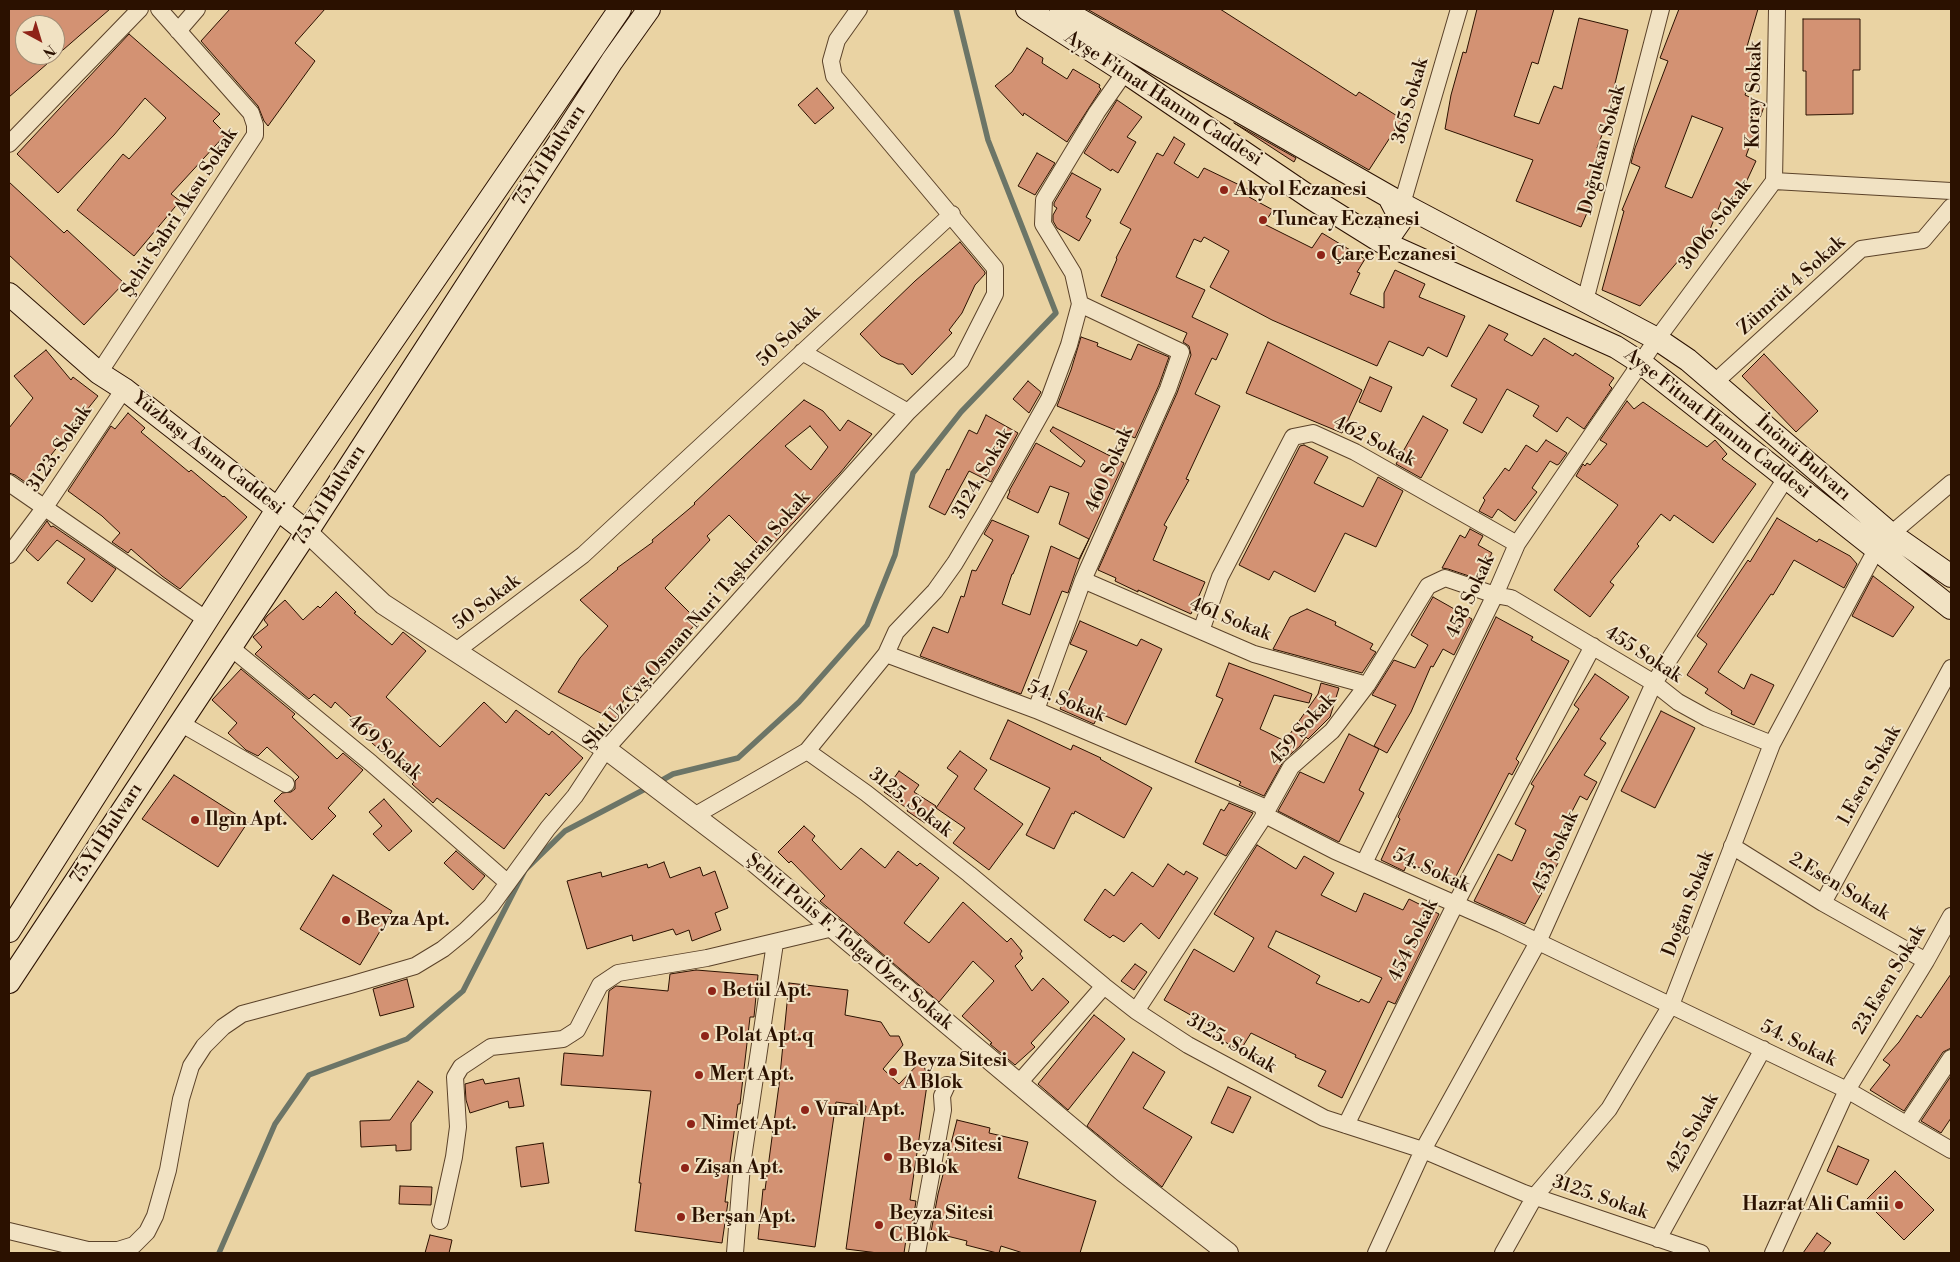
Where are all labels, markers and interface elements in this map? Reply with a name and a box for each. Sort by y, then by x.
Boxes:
north arrow [15,15,65,65]
street label: Ayşe Fitnat Hanım Caddesi [1060,27,1266,171]
text: N [39,40,59,61]
street label: Koray Sokak [1743,41,1767,149]
street label: 365 Sokak [1388,56,1434,146]
street label: Doğukan Sokak [1575,83,1631,217]
street label: 75.Yıl Bulvarı [509,101,591,211]
street label: Şehit Sabri Aksu Sokak [117,124,243,302]
street label: 3006. Sokak [1675,175,1757,275]
place label: Akyol Eczanesi [1234,179,1367,201]
marker: Akyol Eczanesi [1218,184,1230,196]
place label: Tuncay Eczanesi [1273,209,1420,231]
marker: Tuncay Eczanesi [1257,214,1269,226]
street label: Zümrüt 4 Sokak [1733,232,1851,340]
place label: Çare Eczanesi [1331,244,1456,266]
marker: Çare Eczanesi [1315,249,1327,261]
street label: 50 Sokak [752,302,826,372]
street label: Ayşe Fitnat Hanım Caddesi [1619,344,1815,504]
street label: Yüzbaşı Asım Caddesi [127,388,289,520]
street label: 3123. Sokak [23,401,97,497]
street label: İnönü Bulvarı [1751,411,1855,507]
street label: 462 Sokak [1329,412,1419,472]
street label: 460 Sokak [1081,424,1139,516]
street label: 3124. Sokak [948,425,1018,523]
street label: 75.Yıl Bulvarı [289,441,371,551]
street label: Şht.Uz.Çvş.Osman Nuri Taşkıran Sokak [579,487,815,755]
street label: 458 Sokak [1442,552,1500,642]
street label: 50 Sokak [449,570,525,636]
street label: 461 Sokak [1186,593,1274,647]
street label: 455 Sokak [1600,622,1686,688]
street label: 54. Sokak [1024,676,1108,728]
street label: 459 Sokak [1265,689,1341,771]
street label: 469 Sokak [342,710,426,786]
street label: 1.Esen Sokak [1833,722,1907,830]
street label: 3125. Sokak [864,763,956,843]
street label: 75.Yıl Bulvarı [66,779,148,889]
street label: 453 Sokak [1528,808,1584,898]
place label: Ilgın Apt. [205,809,288,831]
marker: Ilgın Apt. [189,814,201,826]
street label: 54. Sokak [1389,844,1473,898]
street label: Doğan Sokak [1658,848,1720,960]
street label: 2.Esen Sokak [1785,848,1893,926]
street label: Şehit Polis F. Tolga Özer Sokak [741,849,957,1035]
street label: 454 Sokak [1384,896,1444,986]
place label: Beyza Apt. [356,909,450,931]
marker: Beyza Apt. [340,914,352,926]
street label: 23.Esen Sokak [1848,921,1932,1039]
place label: Betül Apt. [722,980,812,1002]
marker: Betül Apt. [706,985,718,997]
street label: 3125. Sokak [1182,1009,1280,1079]
street label: 54. Sokak [1756,1016,1840,1072]
place label: Polat Apt.q [715,1025,814,1047]
marker: Polat Apt.q [699,1030,711,1042]
place label: Beyza Sitesi A Blok [903,1050,1007,1094]
place label: Mert Apt. [709,1064,794,1086]
marker: Beyza Sitesi A Blok [887,1066,899,1078]
marker: Mert Apt. [693,1069,705,1081]
street label: 425 Sokak [1662,1090,1724,1178]
place label: Vural Apt. [815,1099,905,1121]
marker: Vural Apt. [799,1104,811,1116]
place label: Nimet Apt. [701,1113,797,1135]
marker: Nimet Apt. [685,1118,697,1130]
place label: Beyza Sitesi B Blok [898,1135,1002,1179]
marker: Beyza Sitesi B Blok [882,1151,894,1163]
place label: Zişan Apt. [695,1157,783,1179]
marker: Zişan Apt. [679,1162,691,1174]
street label: 3125. Sokak [1549,1171,1651,1225]
place label: Hazrat Ali Camii [1742,1194,1889,1216]
marker: Hazrat Ali Camii [1893,1199,1905,1211]
place label: Beyza Sitesi C Blok [889,1203,993,1247]
place label: Berşan Apt. [691,1206,796,1228]
marker: Berşan Apt. [675,1211,687,1223]
marker: Beyza Sitesi C Blok [873,1219,885,1231]

